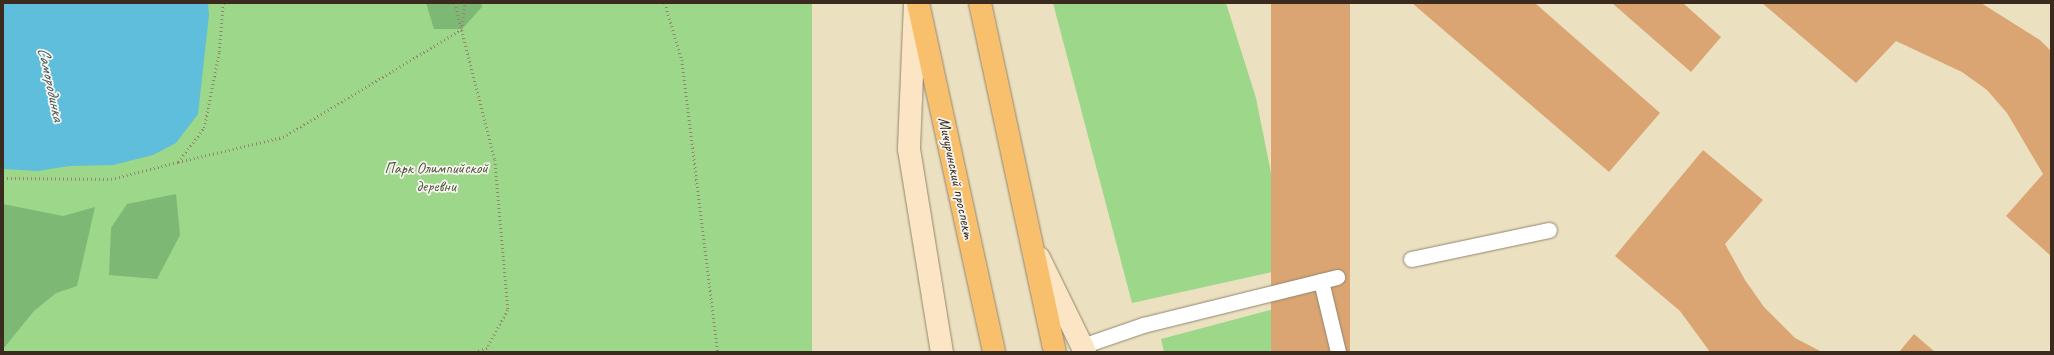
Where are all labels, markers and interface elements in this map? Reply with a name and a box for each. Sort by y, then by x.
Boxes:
water label: Самородинка [33,45,69,123]
street label: Мичуринский проспект [934,115,978,241]
park label: Парк Олимпийской деревни [384,158,488,196]

